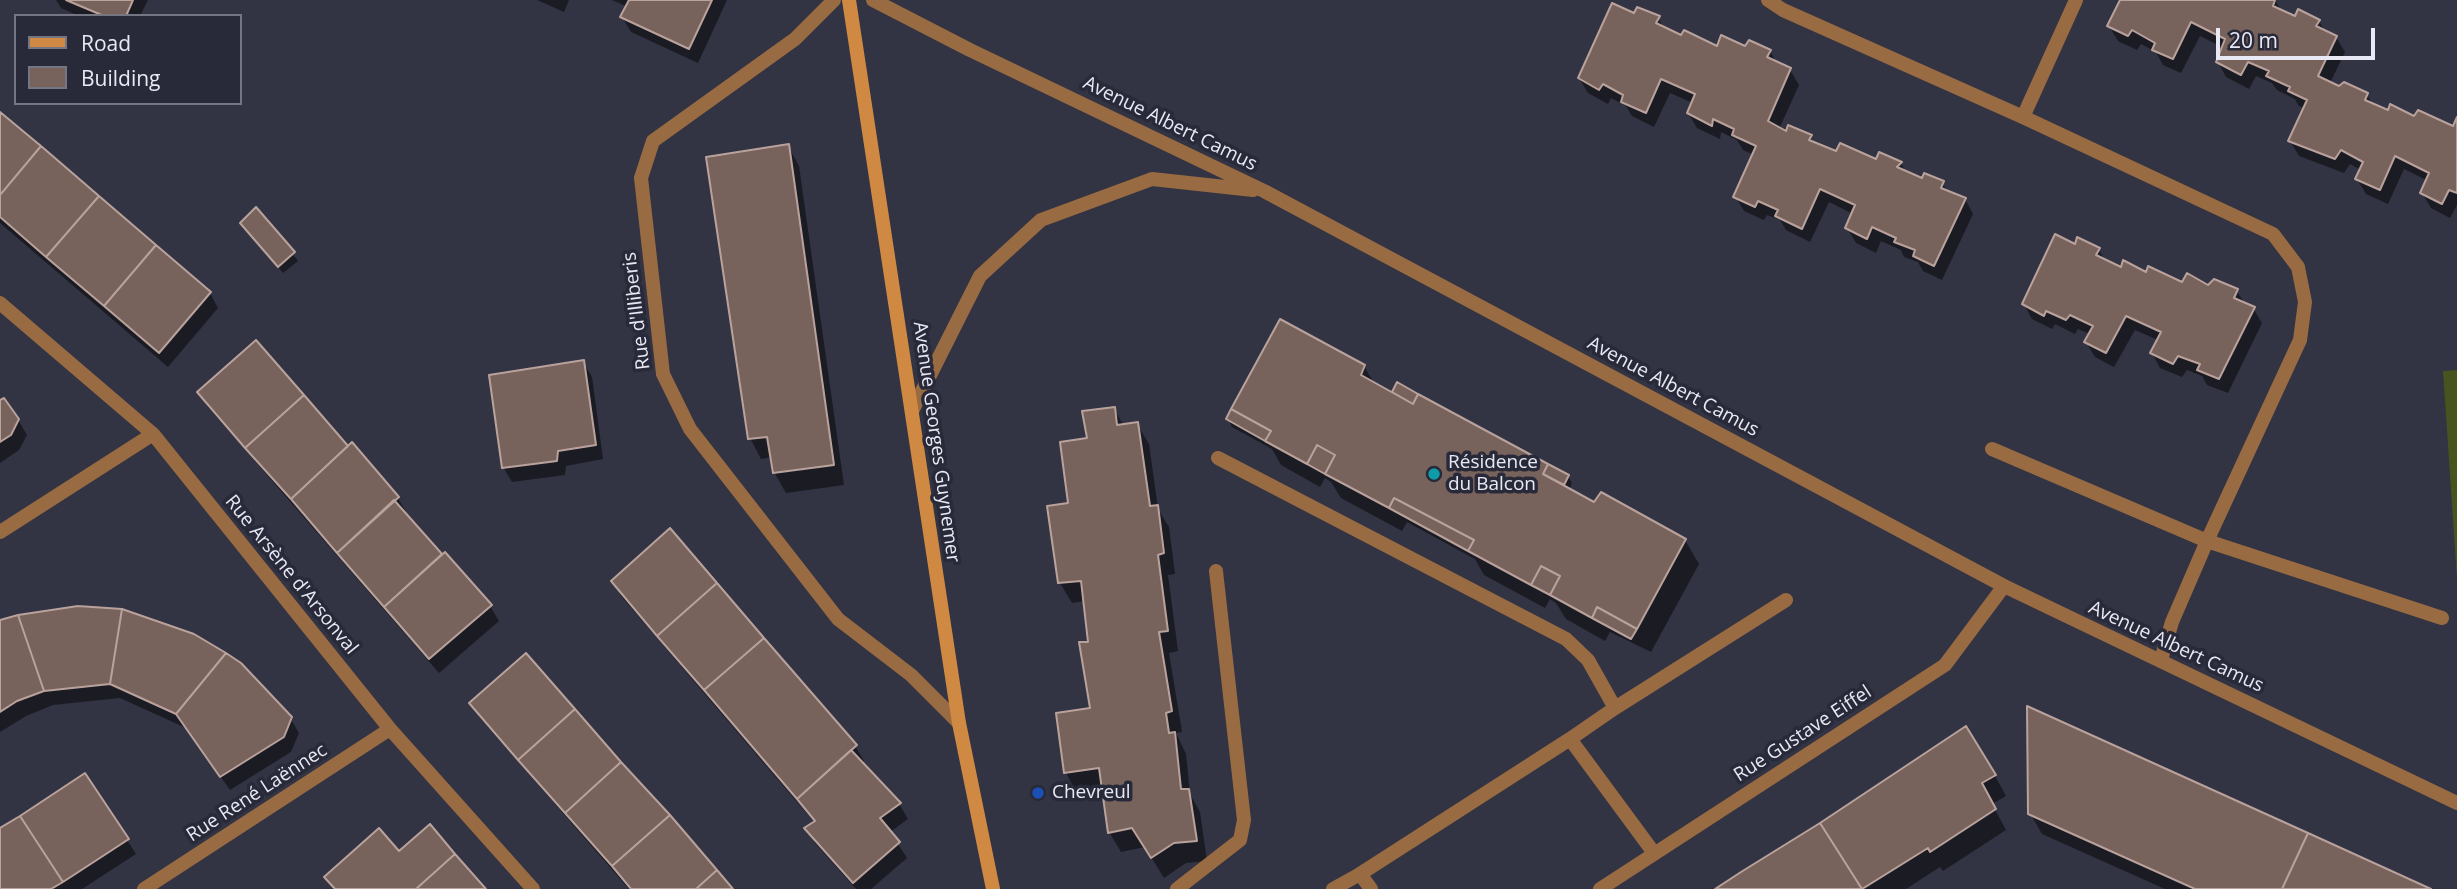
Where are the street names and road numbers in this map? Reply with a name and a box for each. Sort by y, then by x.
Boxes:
street label: Avenue Albert Camus [1079,72,1261,176]
street label: Rue d'Illiberis [618,251,656,371]
street label: Avenue Georges Guynemer [908,320,964,564]
street label: Avenue Albert Camus [1584,332,1762,442]
street label: Rue Arsène d'Arsonval [220,491,362,659]
street label: Avenue Albert Camus [2085,596,2267,698]
street label: Rue Gustave Eiffel [1730,681,1876,787]
street label: Rue René Laënnec [183,739,331,847]

